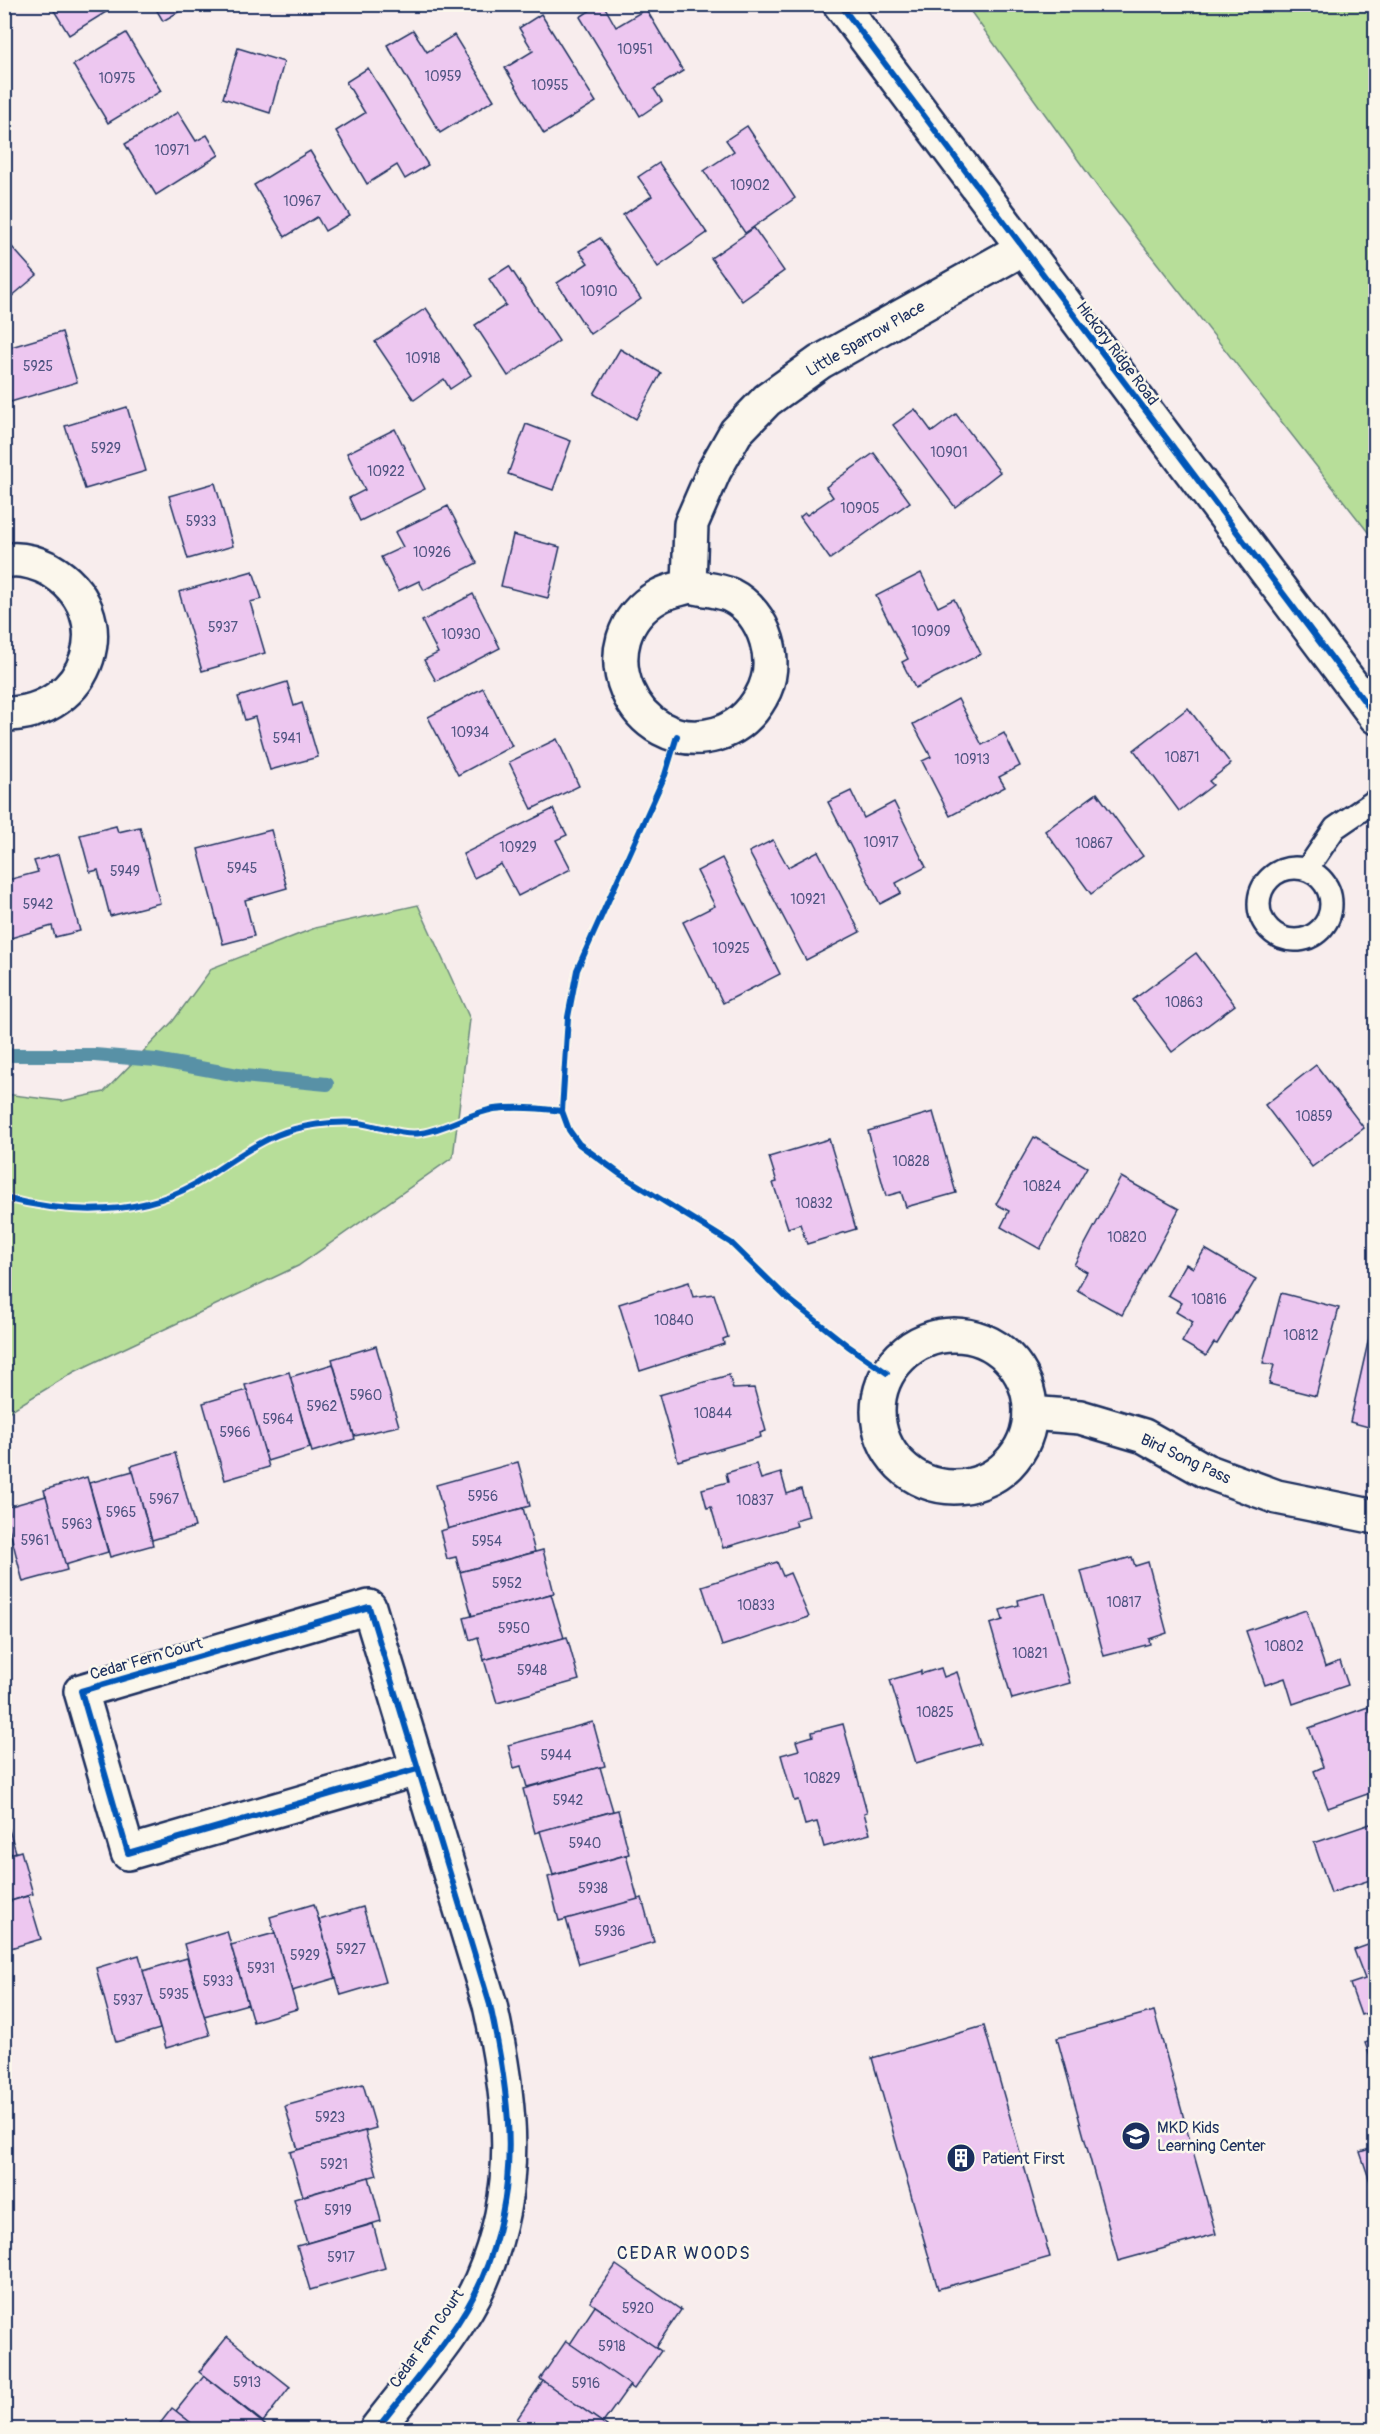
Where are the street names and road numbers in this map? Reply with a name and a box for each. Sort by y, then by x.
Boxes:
street label: Little Sparrow Place [802,297,929,381]
street label: Hickory Ridge Road [1072,298,1163,409]
street label: Bird Song Pass [1137,1429,1234,1488]
street label: Cedar Fern Court [88,1633,205,1685]
street label: Cedar Fern Court [385,2285,469,2392]

